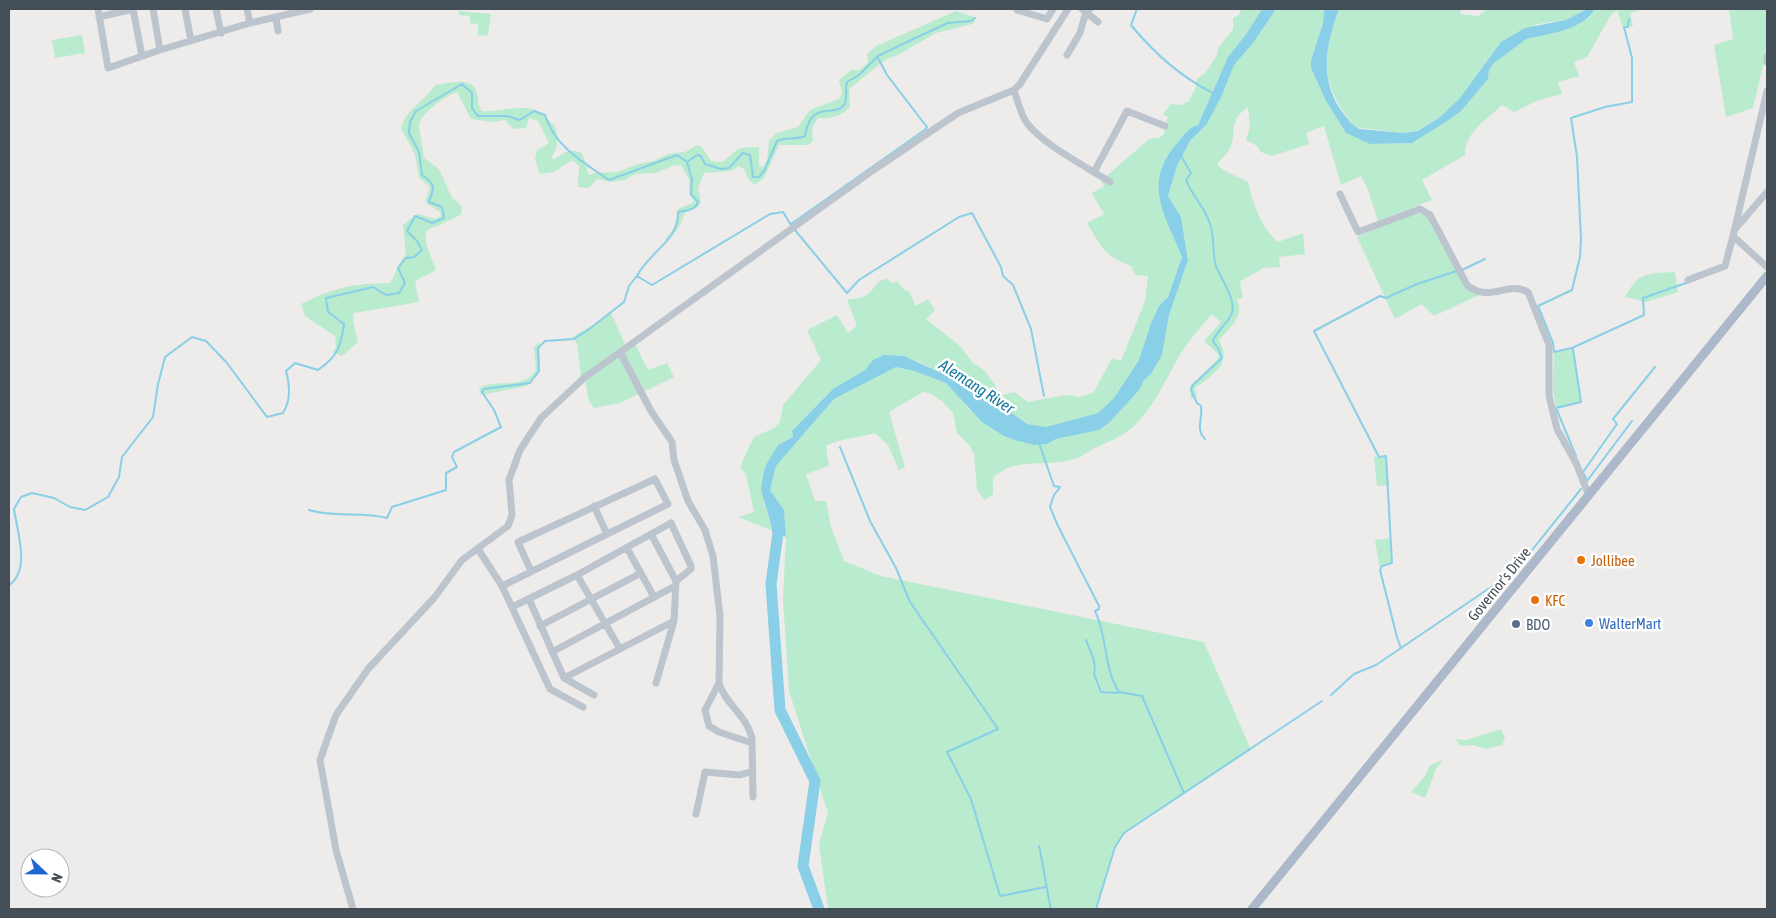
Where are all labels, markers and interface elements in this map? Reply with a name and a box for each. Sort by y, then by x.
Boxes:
water label: Alemang River [935,355,1019,418]
street label: Governor's Drive [1464,544,1534,624]
place label: Jollibee [1591,552,1635,569]
marker: Jollibee [1575,554,1587,566]
place label: KFC [1545,592,1565,609]
marker: KFC [1529,594,1541,606]
place label: WalterMart [1599,615,1661,632]
place label: BDO [1526,616,1551,633]
marker: WalterMart [1583,617,1595,629]
marker: BDO [1510,618,1522,630]
north arrow [20,848,70,898]
text: N [48,871,66,885]

